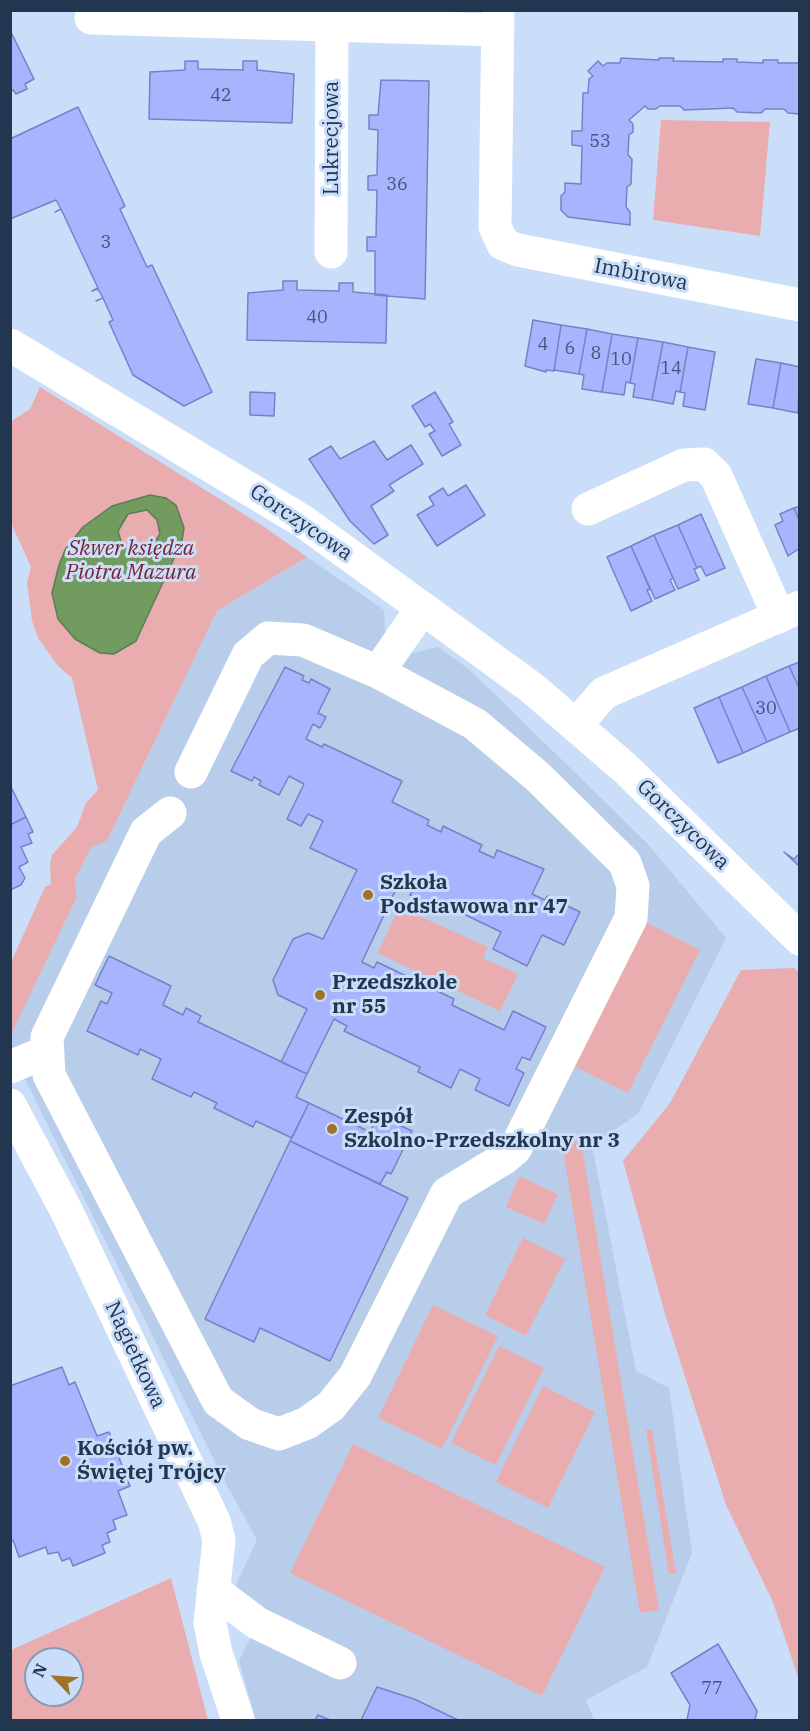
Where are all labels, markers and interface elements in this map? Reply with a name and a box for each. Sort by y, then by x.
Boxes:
street label: Lukrecjowa [319,81,345,195]
house number: 42 [210,85,232,107]
house number: 53 [589,131,611,153]
house number: 36 [386,174,408,196]
house number: 3 [101,232,111,254]
street label: Imbirowa [592,254,690,296]
house number: 40 [306,307,328,329]
house number: 4 [538,334,548,356]
house number: 6 [565,338,575,360]
house number: 8 [591,343,601,365]
house number: 10 [610,349,632,371]
house number: 14 [660,358,682,380]
street label: Gorczycowa [245,479,357,567]
park label: Skwer księdza Piotra Mazura [65,536,197,586]
house number: 30 [755,698,777,720]
street label: Gorczycowa [632,775,734,875]
place label: Szkoła Podstawowa nr 47 [380,870,568,920]
marker: Szkoła Podstawowa nr 47 [361,888,375,902]
place label: Przedszkole nr 55 [332,970,457,1020]
marker: Przedszkole nr 55 [313,988,327,1002]
place label: Zespół Szkolno-Przedszkolny nr 3 [344,1104,620,1154]
marker: Zespół Szkolno-Przedszkolny nr 3 [325,1122,339,1136]
street label: Nagietkowa [99,1297,171,1413]
place label: Kościół pw. Świętej Trójcy [77,1436,226,1486]
marker: Kościół pw. Świętej Trójcy [58,1454,72,1468]
north arrow [24,1647,84,1707]
text: N [28,1660,51,1680]
house number: 77 [701,1678,723,1700]

